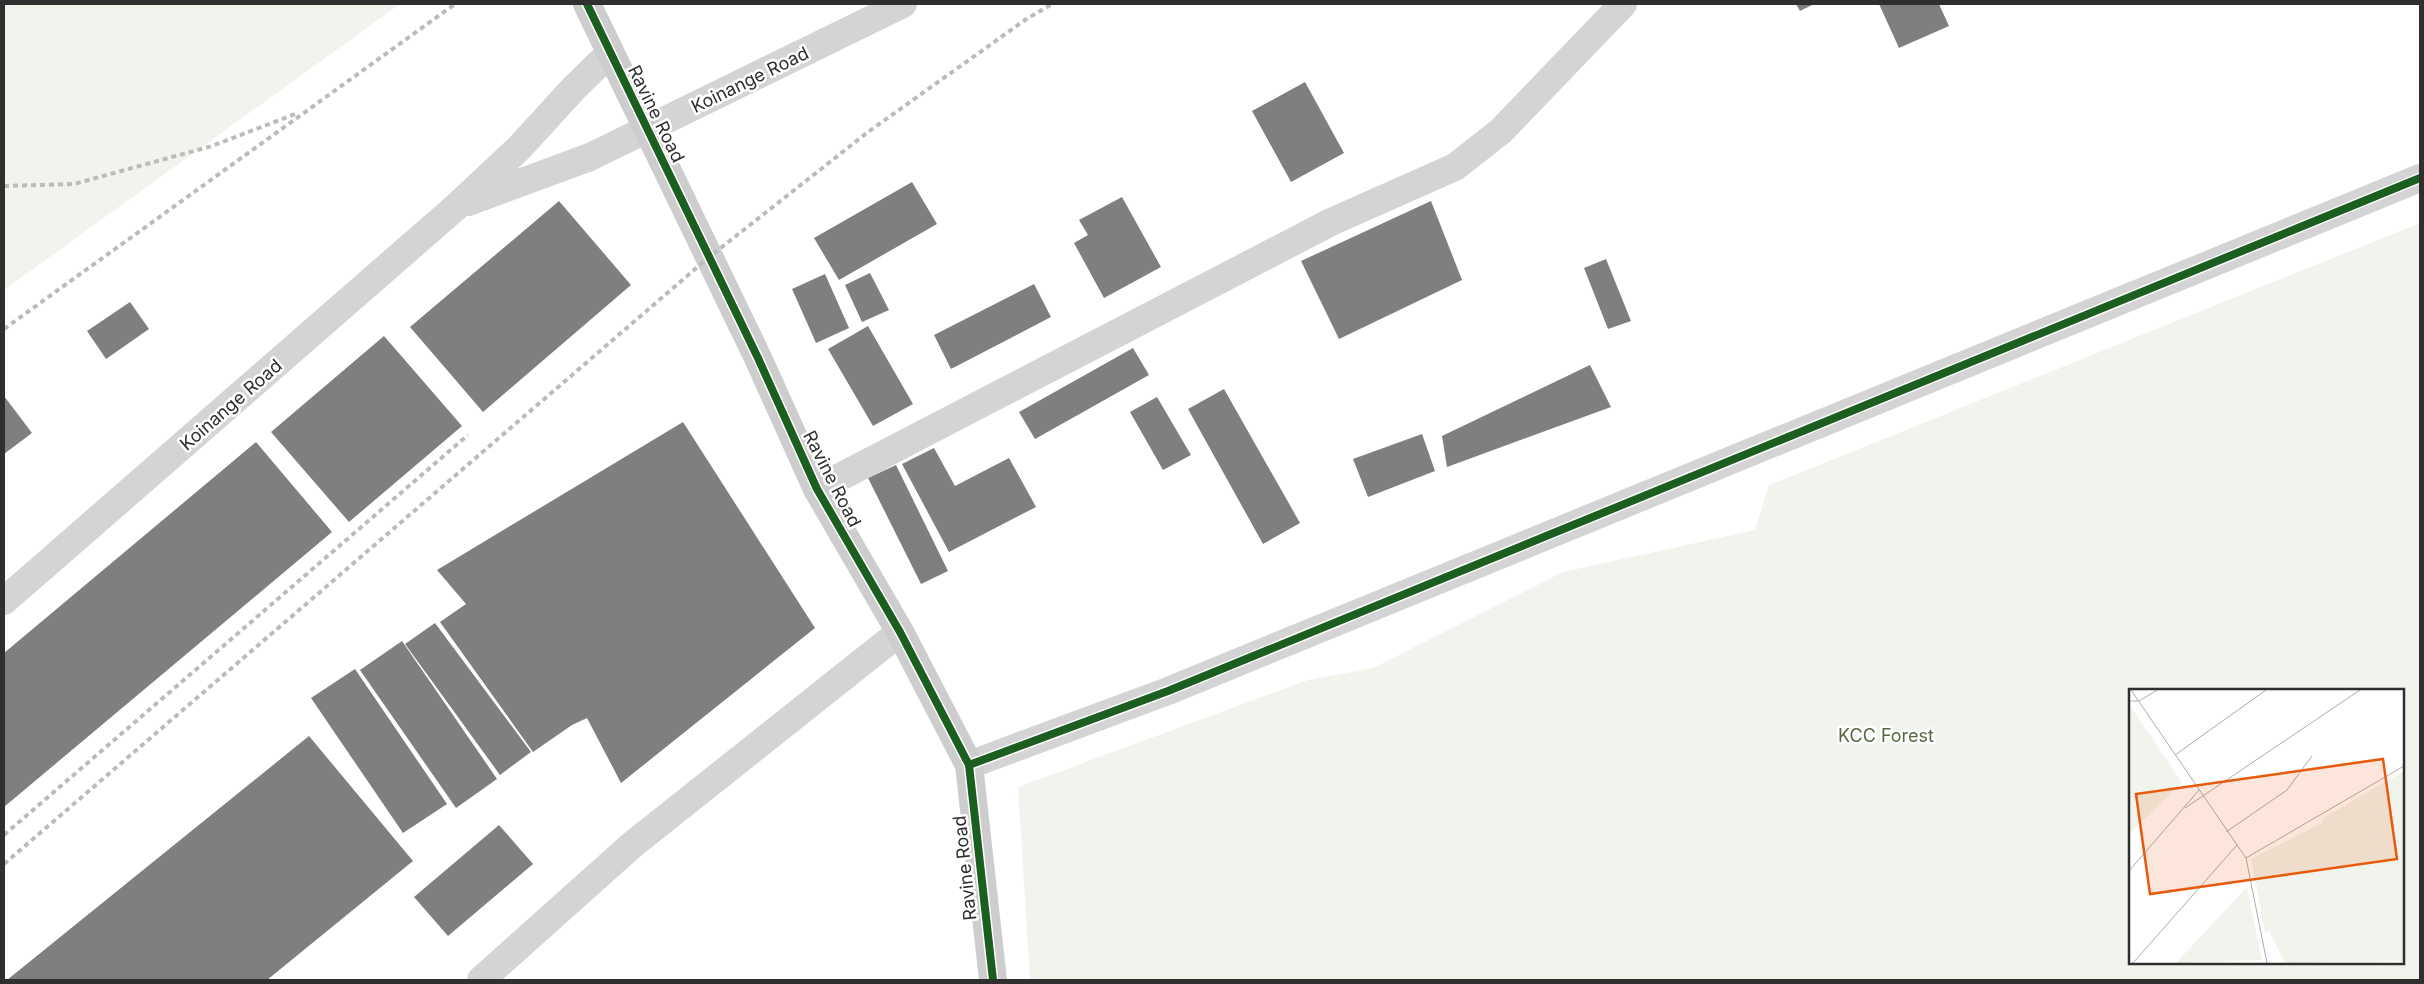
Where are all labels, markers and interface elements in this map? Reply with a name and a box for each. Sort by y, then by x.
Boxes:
street label: Koinange Road [688,42,812,117]
street label: Ravine Road [624,62,689,166]
street label: Koinange Road [176,355,286,455]
street label: Ravine Road [799,427,866,531]
inset map [2129,689,2404,964]
park label: KCC Forest [1838,725,1934,746]
street label: Ravine Road [949,815,980,922]

